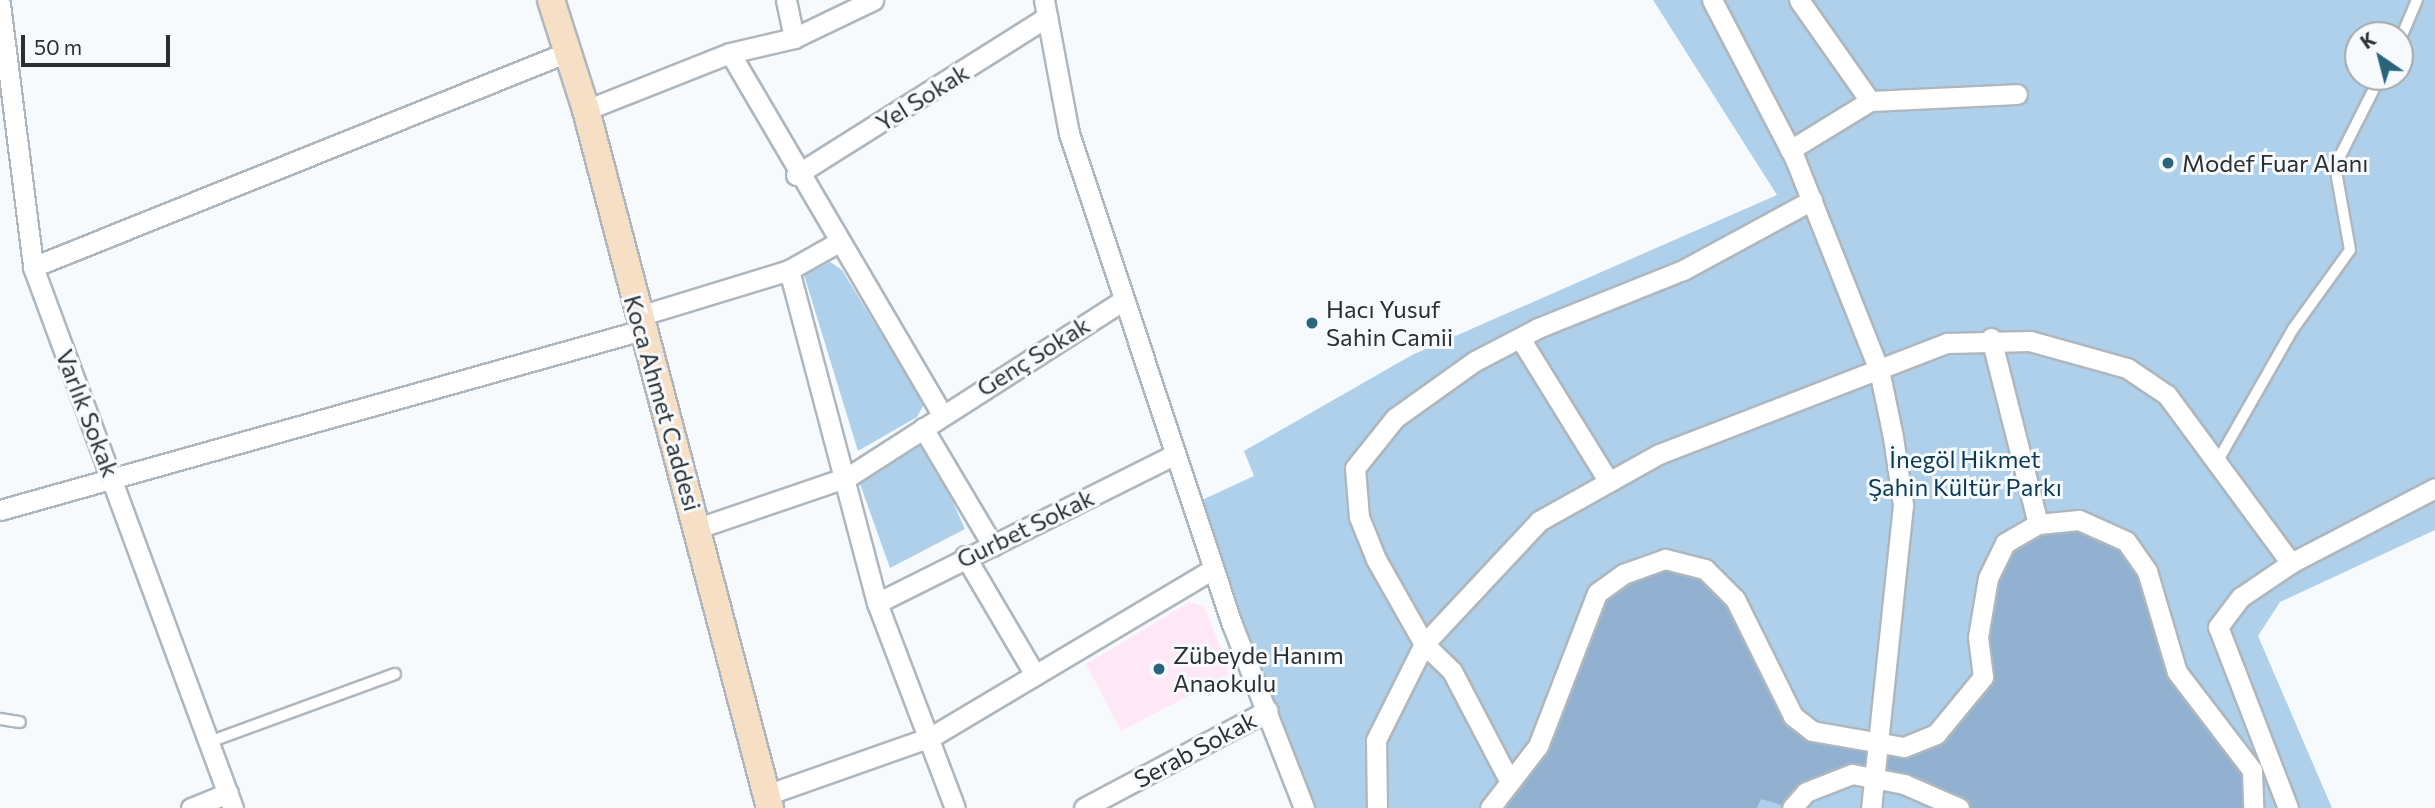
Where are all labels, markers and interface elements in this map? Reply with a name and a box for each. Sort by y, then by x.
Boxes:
scale bar [24,21,173,65]
north arrow [2344,21,2414,91]
text: K [2356,27,2380,53]
text: 50 m [34,34,82,59]
street label: Yel Sokak [870,57,974,137]
place label: Modef Fuar Alanı [2182,149,2368,177]
marker: Modef Fuar Alanı [2160,155,2176,171]
street label: Koca Ahmet Caddesi [618,292,708,514]
place label: Hacı Yusuf Sahin Camii [1326,295,1453,351]
street label: Genç Sokak [971,310,1095,402]
marker: Hacı Yusuf Sahin Camii [1304,315,1320,331]
street label: Varlık Sokak [51,345,125,481]
park label: İnegöl Hikmet Şahin Kültür Parkı [1868,445,2062,501]
street label: Gurbet Sokak [952,482,1098,574]
place label: Zübeyde Hanım Anaokulu [1173,641,1344,697]
marker: Zübeyde Hanım Anaokulu [1151,661,1167,677]
street label: Serab Sokak [1129,705,1261,793]

